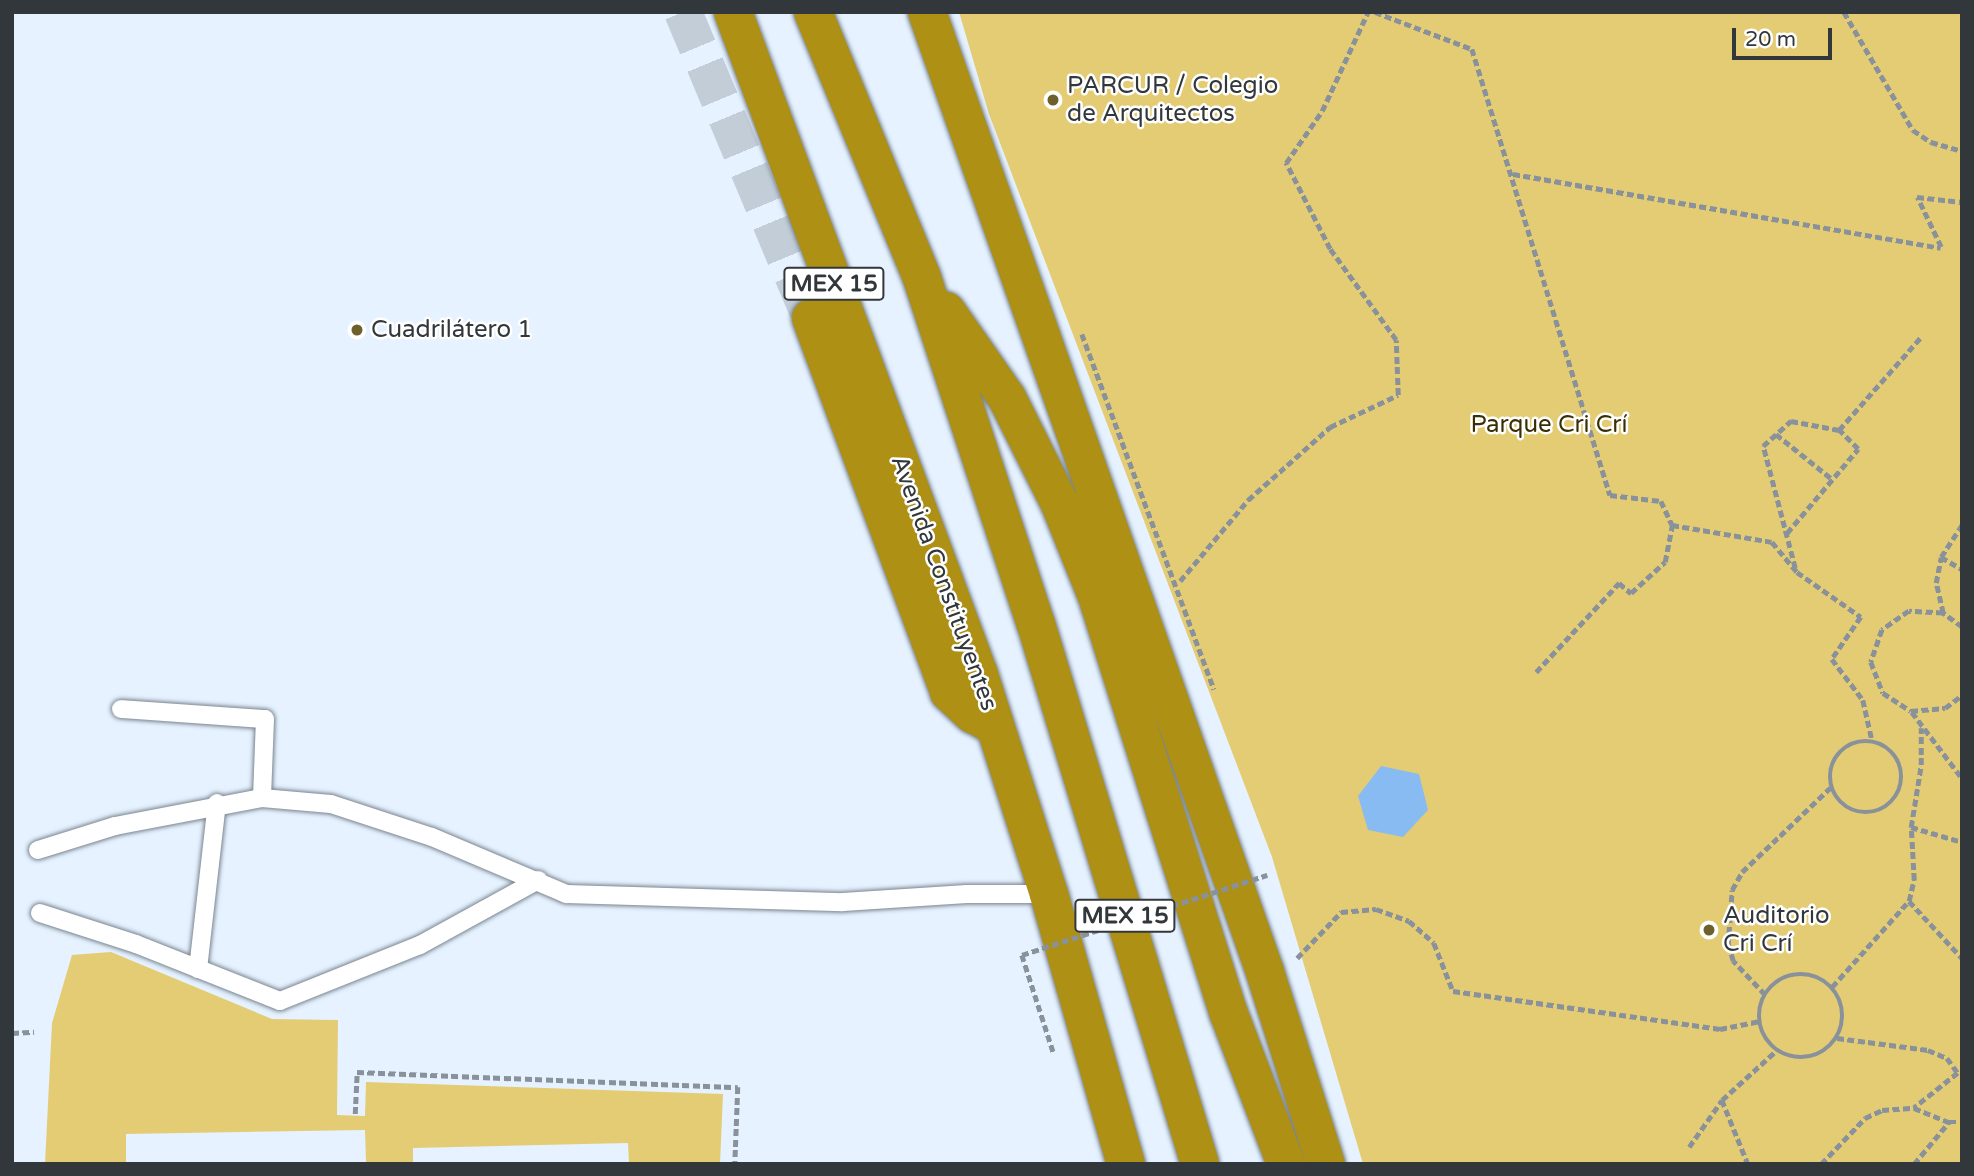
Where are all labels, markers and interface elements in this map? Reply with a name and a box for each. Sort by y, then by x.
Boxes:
scale bar [1736,14,1836,58]
text: 20 m [1745,27,1796,52]
place label: PARCUR / Colegio de Arquitectos [1067,72,1278,128]
marker: PARCUR / Colegio de Arquitectos [1045,92,1061,108]
road number: MEX 15 [783,264,885,304]
place label: Cuadrilátero 1 [371,316,532,344]
marker: Cuadrilátero 1 [349,322,365,338]
park label: Parque Cri Crí [1470,411,1628,439]
street label: Avenida Constituyentes [884,452,1004,714]
road number: MEX 15 [1074,897,1176,936]
place label: Auditorio Cri Crí [1723,902,1830,958]
marker: Auditorio Cri Crí [1701,922,1717,938]

